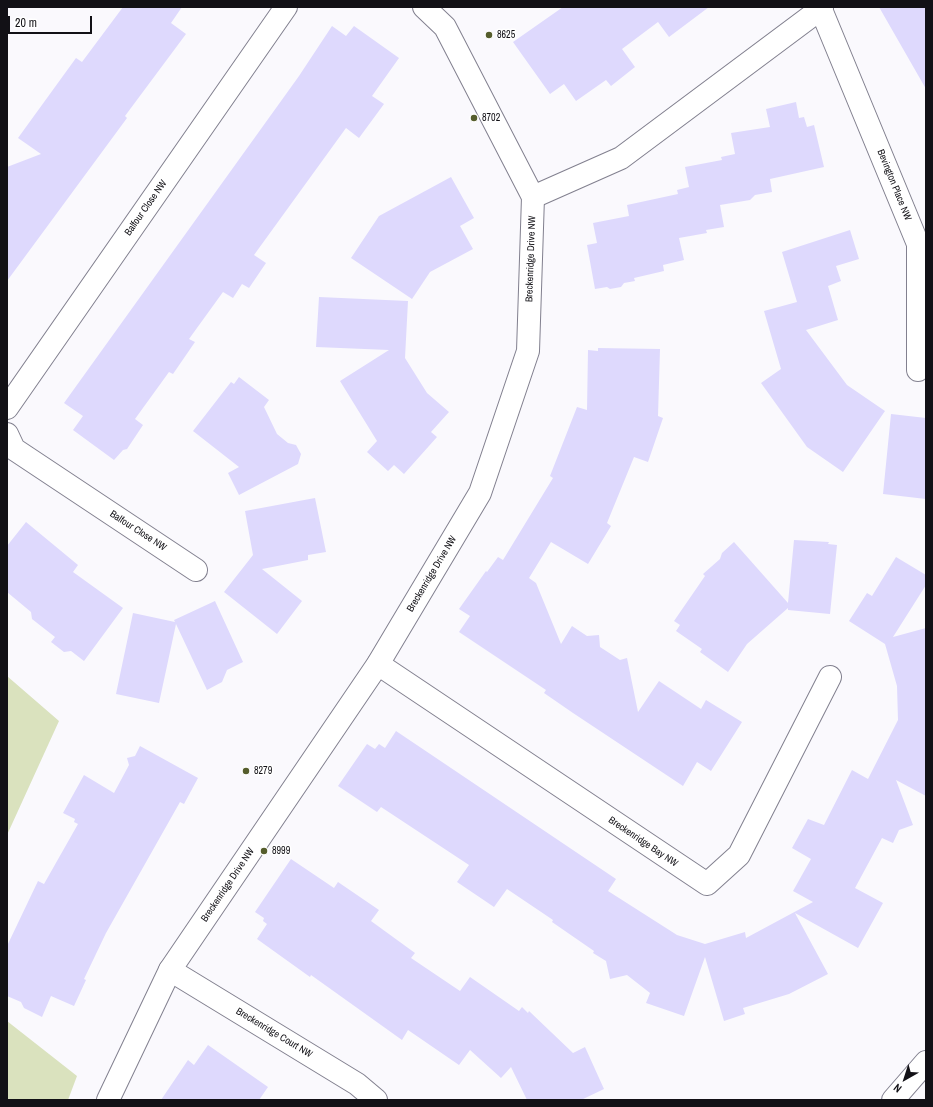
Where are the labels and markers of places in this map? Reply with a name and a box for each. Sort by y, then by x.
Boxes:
place label: 8625 [497,29,515,41]
marker: 8625 [484,30,494,40]
place label: 8702 [482,112,500,124]
marker: 8702 [469,113,479,123]
place label: 8279 [254,765,272,777]
marker: 8279 [241,766,251,776]
place label: 8999 [272,845,290,857]
marker: 8999 [259,846,269,856]

